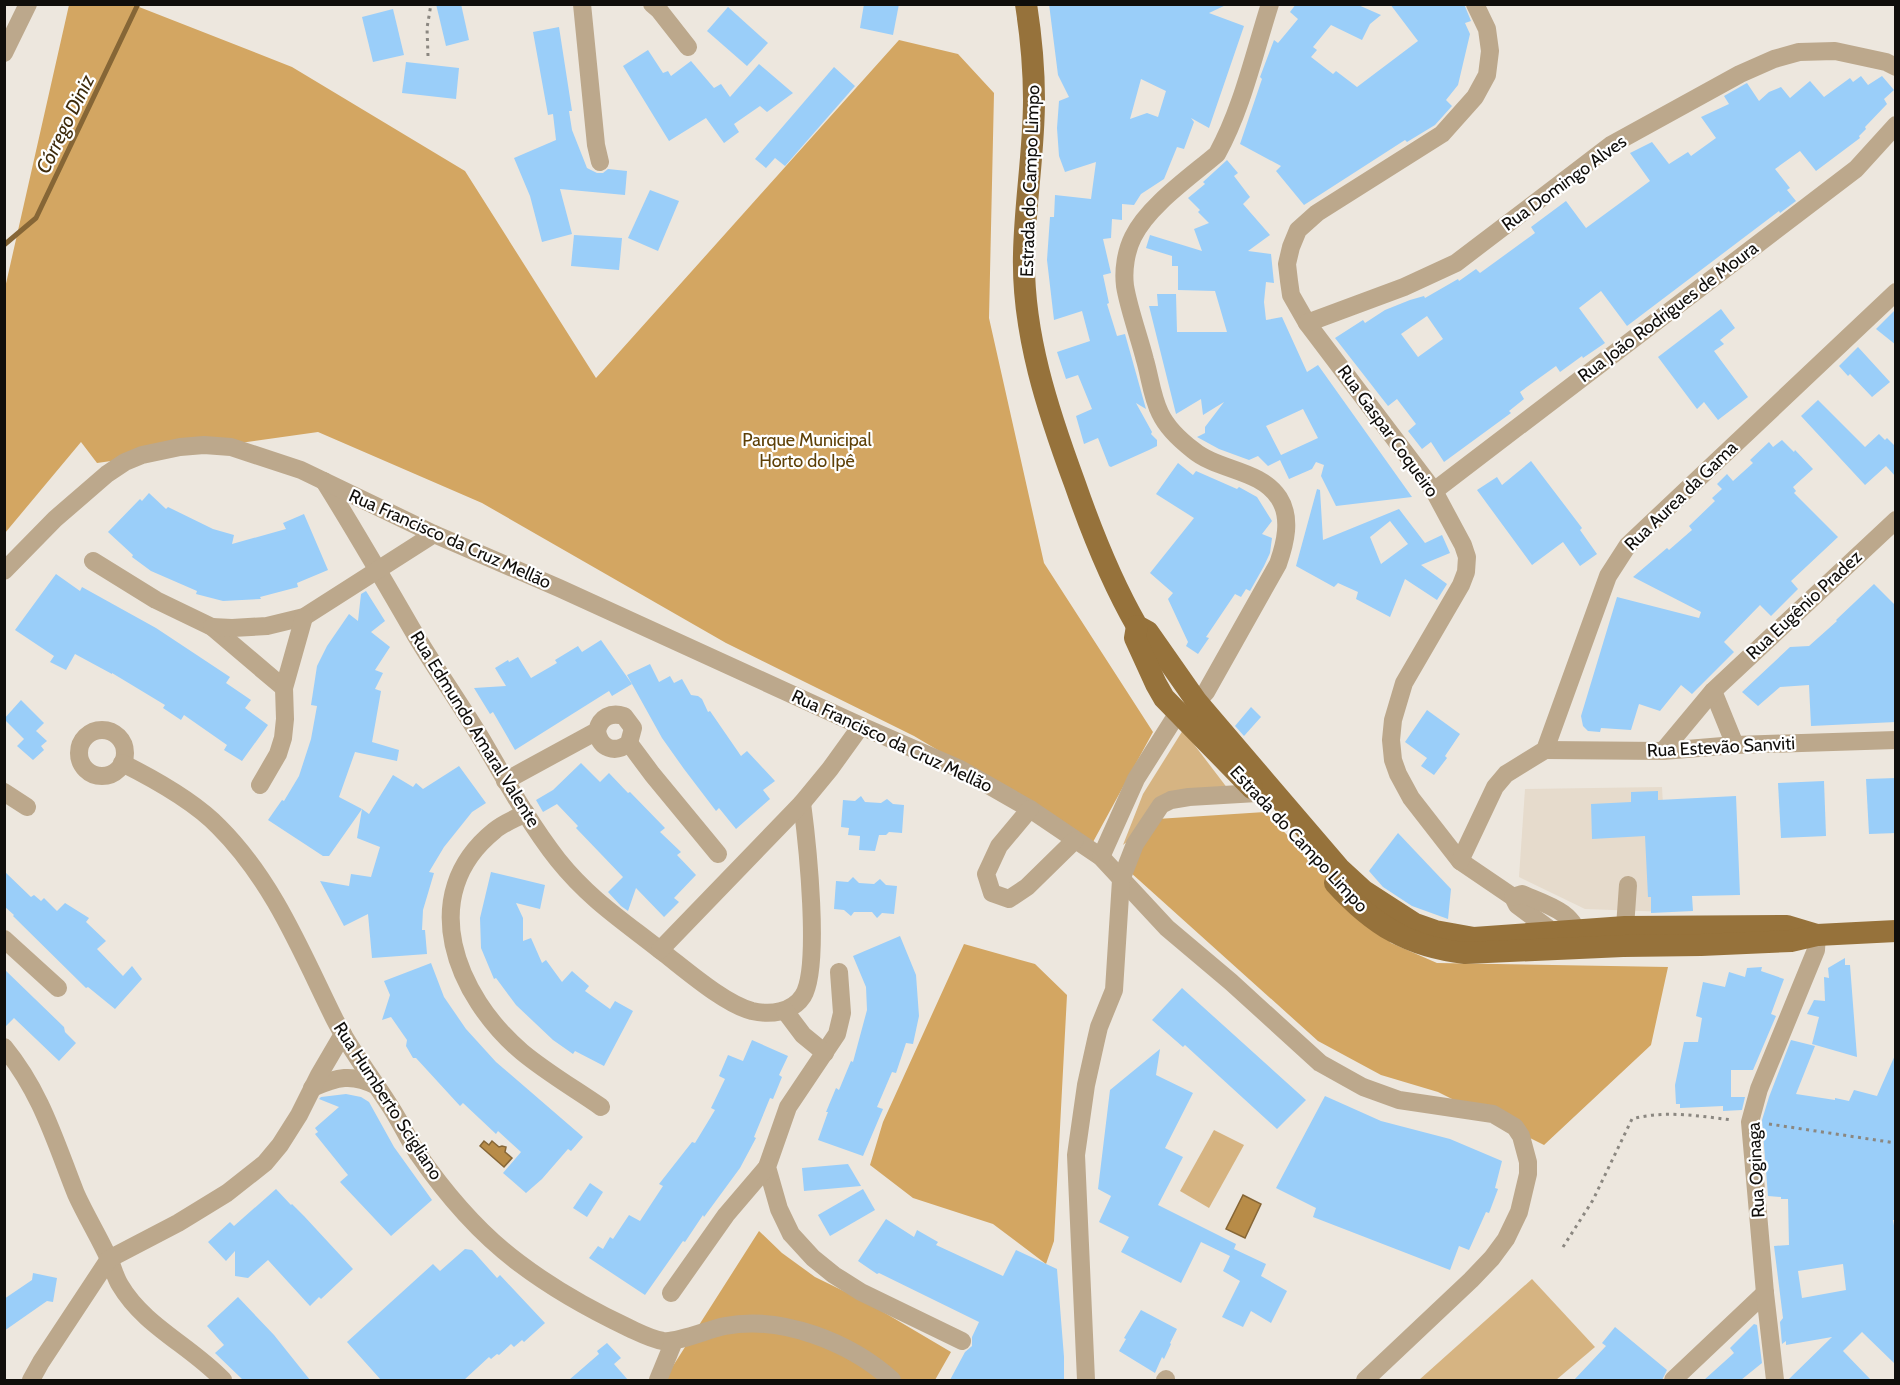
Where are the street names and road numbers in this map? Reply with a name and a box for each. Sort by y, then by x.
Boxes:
street label: Estrada do Campo Limpo [1016,84,1044,277]
street label: Rua Domingo Alves [1497,130,1631,236]
street label: Rua João Rodrigues de Moura [1574,237,1763,387]
street label: Rua Gaspar Coqueiro [1333,361,1443,501]
street label: Rua Aurea da Gama [1620,436,1742,555]
street label: Rua Francisco da Cruz Mellão [345,484,555,594]
street label: Rua Eugênio Pradez [1742,545,1867,664]
street label: Rua Edmundo Amaral Valente [406,627,544,831]
street label: Rua Francisco da Cruz Mellão [788,685,996,797]
street label: Rua Estevão Sanviti [1646,732,1796,762]
street label: Estrada do Campo Limpo [1225,761,1373,917]
street label: Rua Humberto Scigliano [329,1018,447,1184]
street label: Rua Oginaga [1742,1121,1769,1218]

